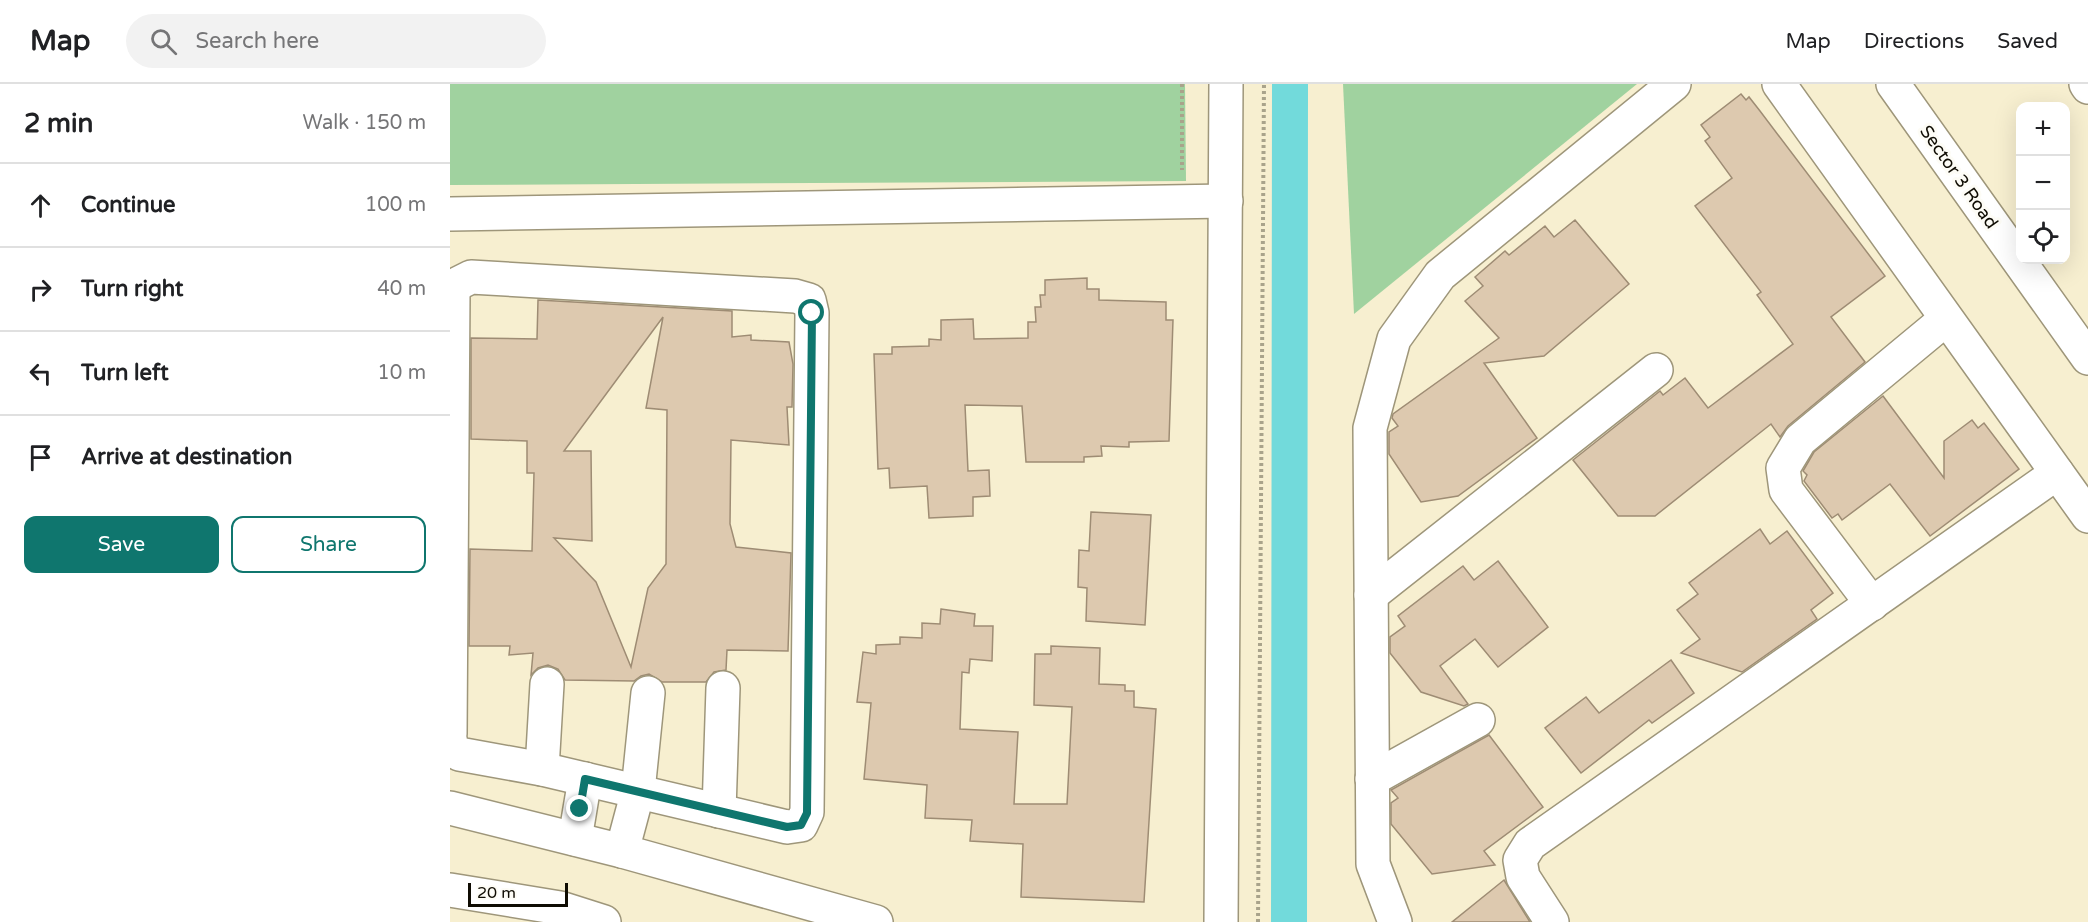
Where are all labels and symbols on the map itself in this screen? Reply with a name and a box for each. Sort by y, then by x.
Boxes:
street label: Sector 3 Road [1915,121,2003,233]
route start [798,299,824,325]
route end [566,795,592,821]
scale bar [468,880,568,908]

